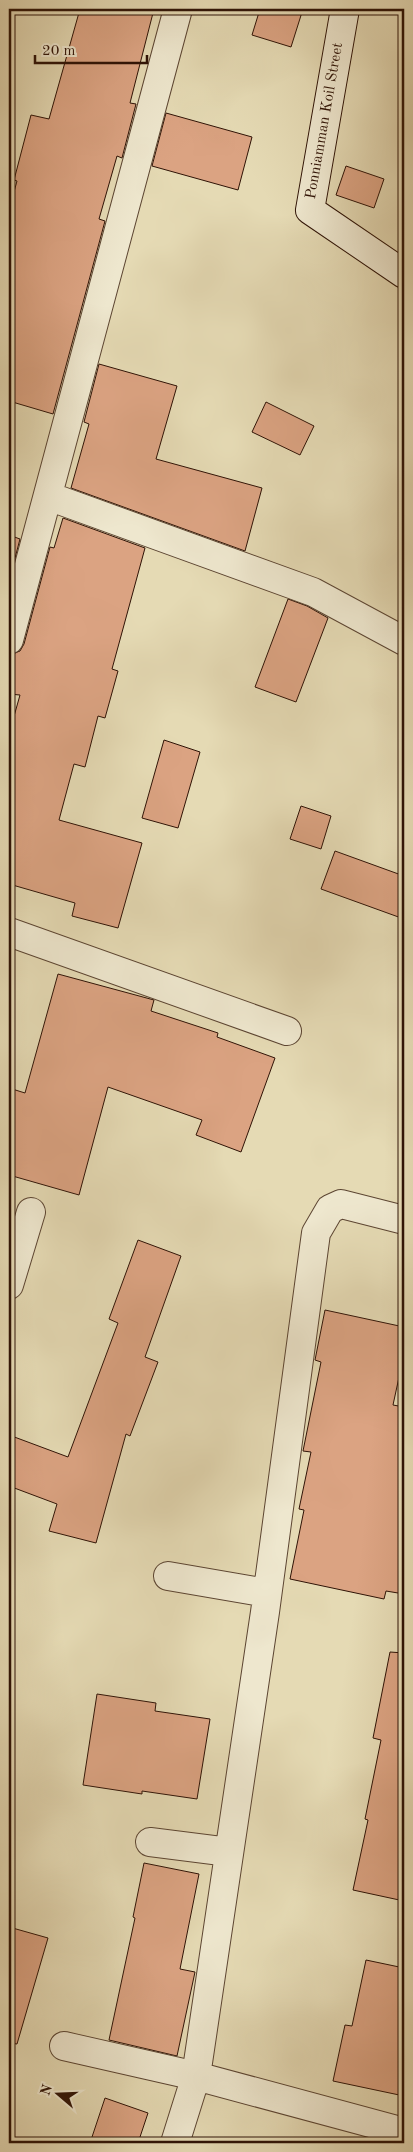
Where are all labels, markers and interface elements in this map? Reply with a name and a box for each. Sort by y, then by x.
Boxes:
scale bar [35,32,148,64]
street label: Ponniamman Koil Street [304,41,346,201]
text: 20 m [42,44,76,59]
north arrow [32,2070,82,2120]
text: N [38,2082,55,2097]

